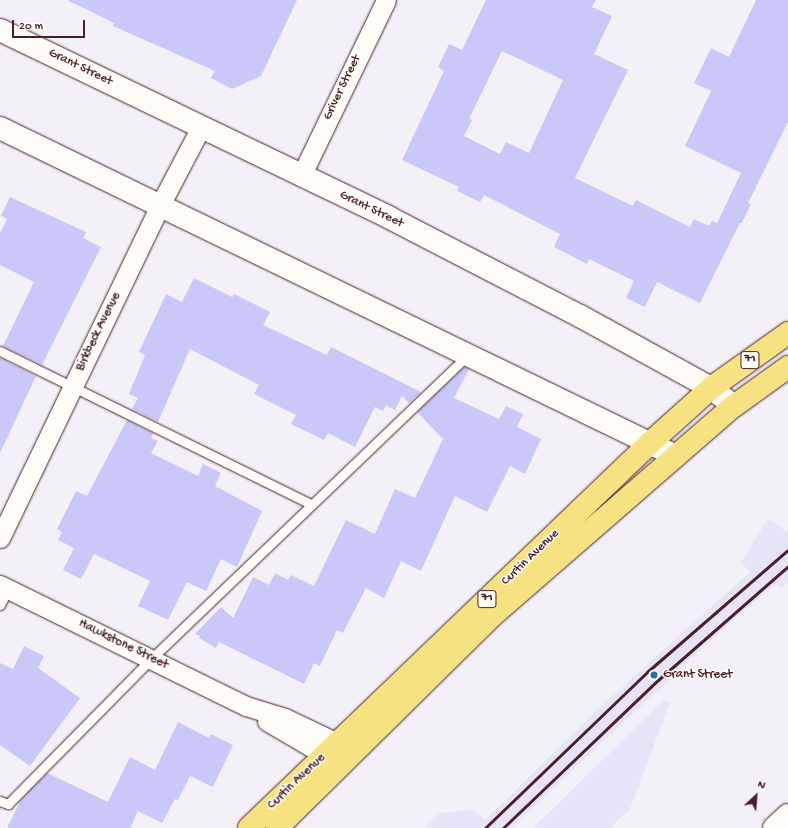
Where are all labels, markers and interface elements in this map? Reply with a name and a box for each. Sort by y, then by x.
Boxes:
scale bar [14,12,87,38]
text: 20 m [19,20,43,34]
street label: Grant Street [45,46,115,90]
street label: Griver Street [321,53,365,123]
street label: Grant Street [336,188,406,232]
street label: Birkbeck Avenue [73,290,125,374]
road number: 71 [740,350,760,370]
street label: Curtin Avenue [499,527,563,589]
road number: 71 [477,589,497,609]
street label: Hawkstone Street [76,617,170,673]
place label: Grant Street [663,667,732,683]
marker: Grant Street [648,669,660,681]
street label: Curtin Avenue [265,751,329,813]
north arrow [736,776,776,816]
text: N [755,778,767,792]

